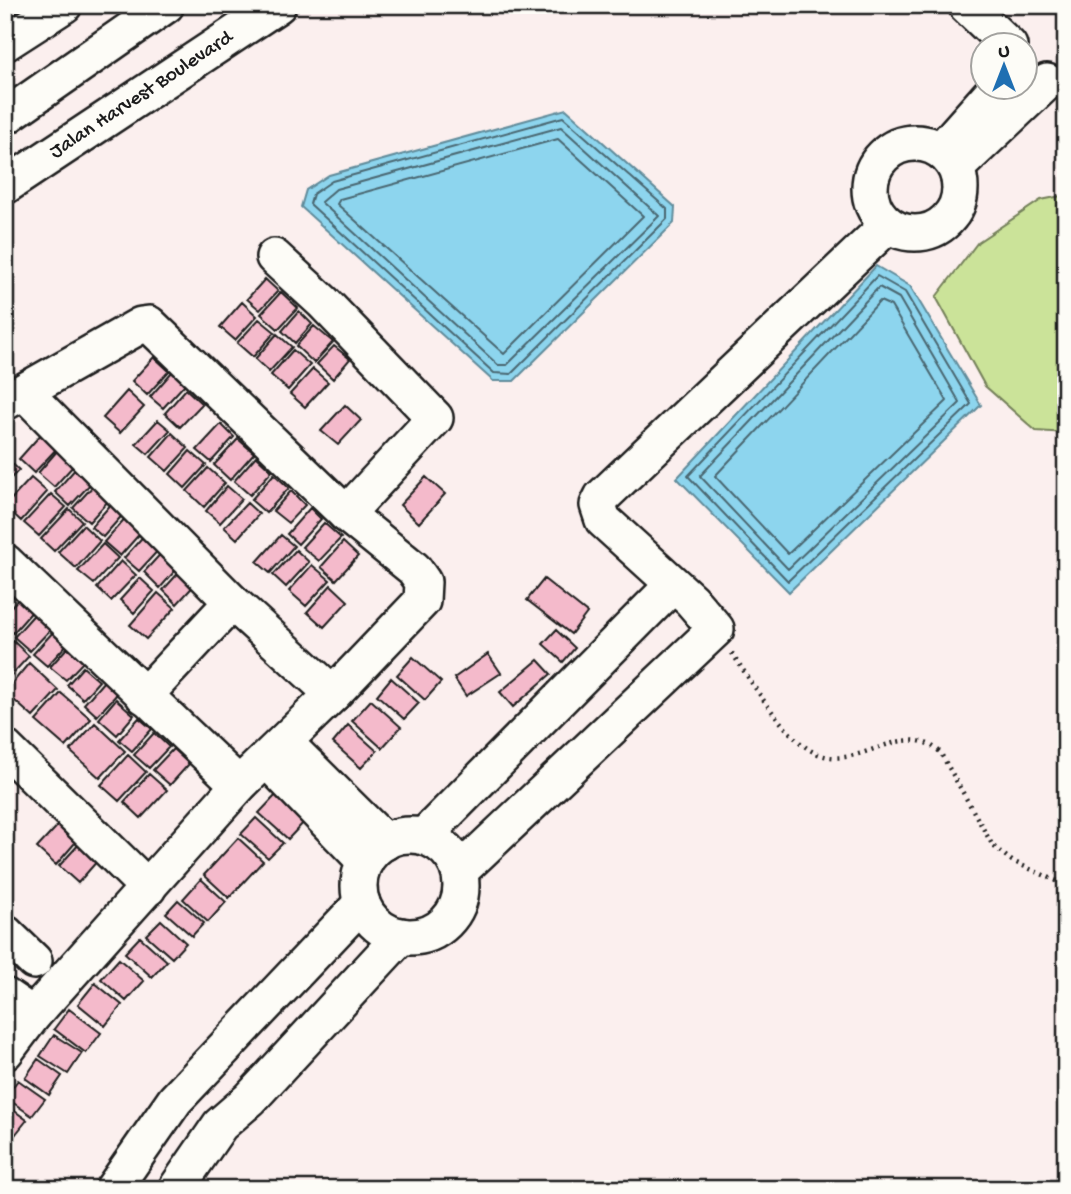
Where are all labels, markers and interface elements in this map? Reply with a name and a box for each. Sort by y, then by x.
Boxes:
street label: Jalan Harvest Boulevard [45,25,239,165]
north arrow [970,32,1040,102]
text: U [999,41,1010,64]

